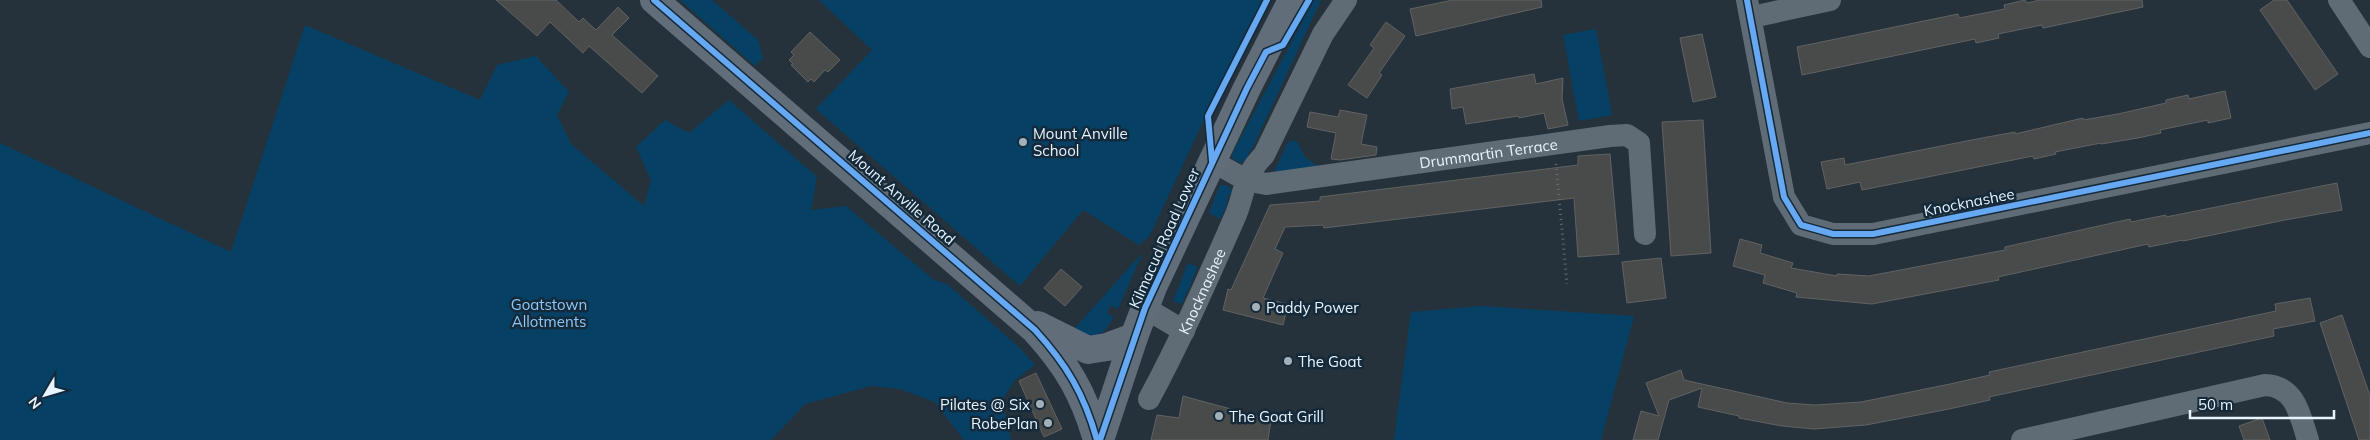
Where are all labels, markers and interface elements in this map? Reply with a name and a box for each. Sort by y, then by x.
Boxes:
place label: Mount Anville School [1033,124,1128,160]
street label: Drummartin Terrace [1418,134,1559,172]
marker: Mount Anville School [1017,136,1029,148]
street label: Mount Anville Road [845,145,959,249]
street label: Kilmacud Road Lower [1124,164,1204,311]
street label: Knocknashee [1922,184,2016,220]
street label: Knocknashee [1174,245,1229,337]
park label: Goatstown Allotments [511,295,587,331]
place label: Paddy Power [1266,298,1359,317]
marker: Paddy Power [1250,301,1262,313]
place label: The Goat [1298,352,1362,371]
marker: The Goat [1282,355,1294,367]
north arrow [20,370,70,420]
scale bar [2190,388,2334,420]
text: N [24,393,45,413]
place label: Pilates @ Six [940,395,1030,414]
text: 50 m [2198,395,2233,414]
marker: Pilates @ Six [1034,398,1046,410]
place label: The Goat Grill [1229,407,1324,426]
marker: The Goat Grill [1213,410,1225,422]
place label: RobePlan [971,414,1038,433]
marker: RobePlan [1042,417,1054,429]

